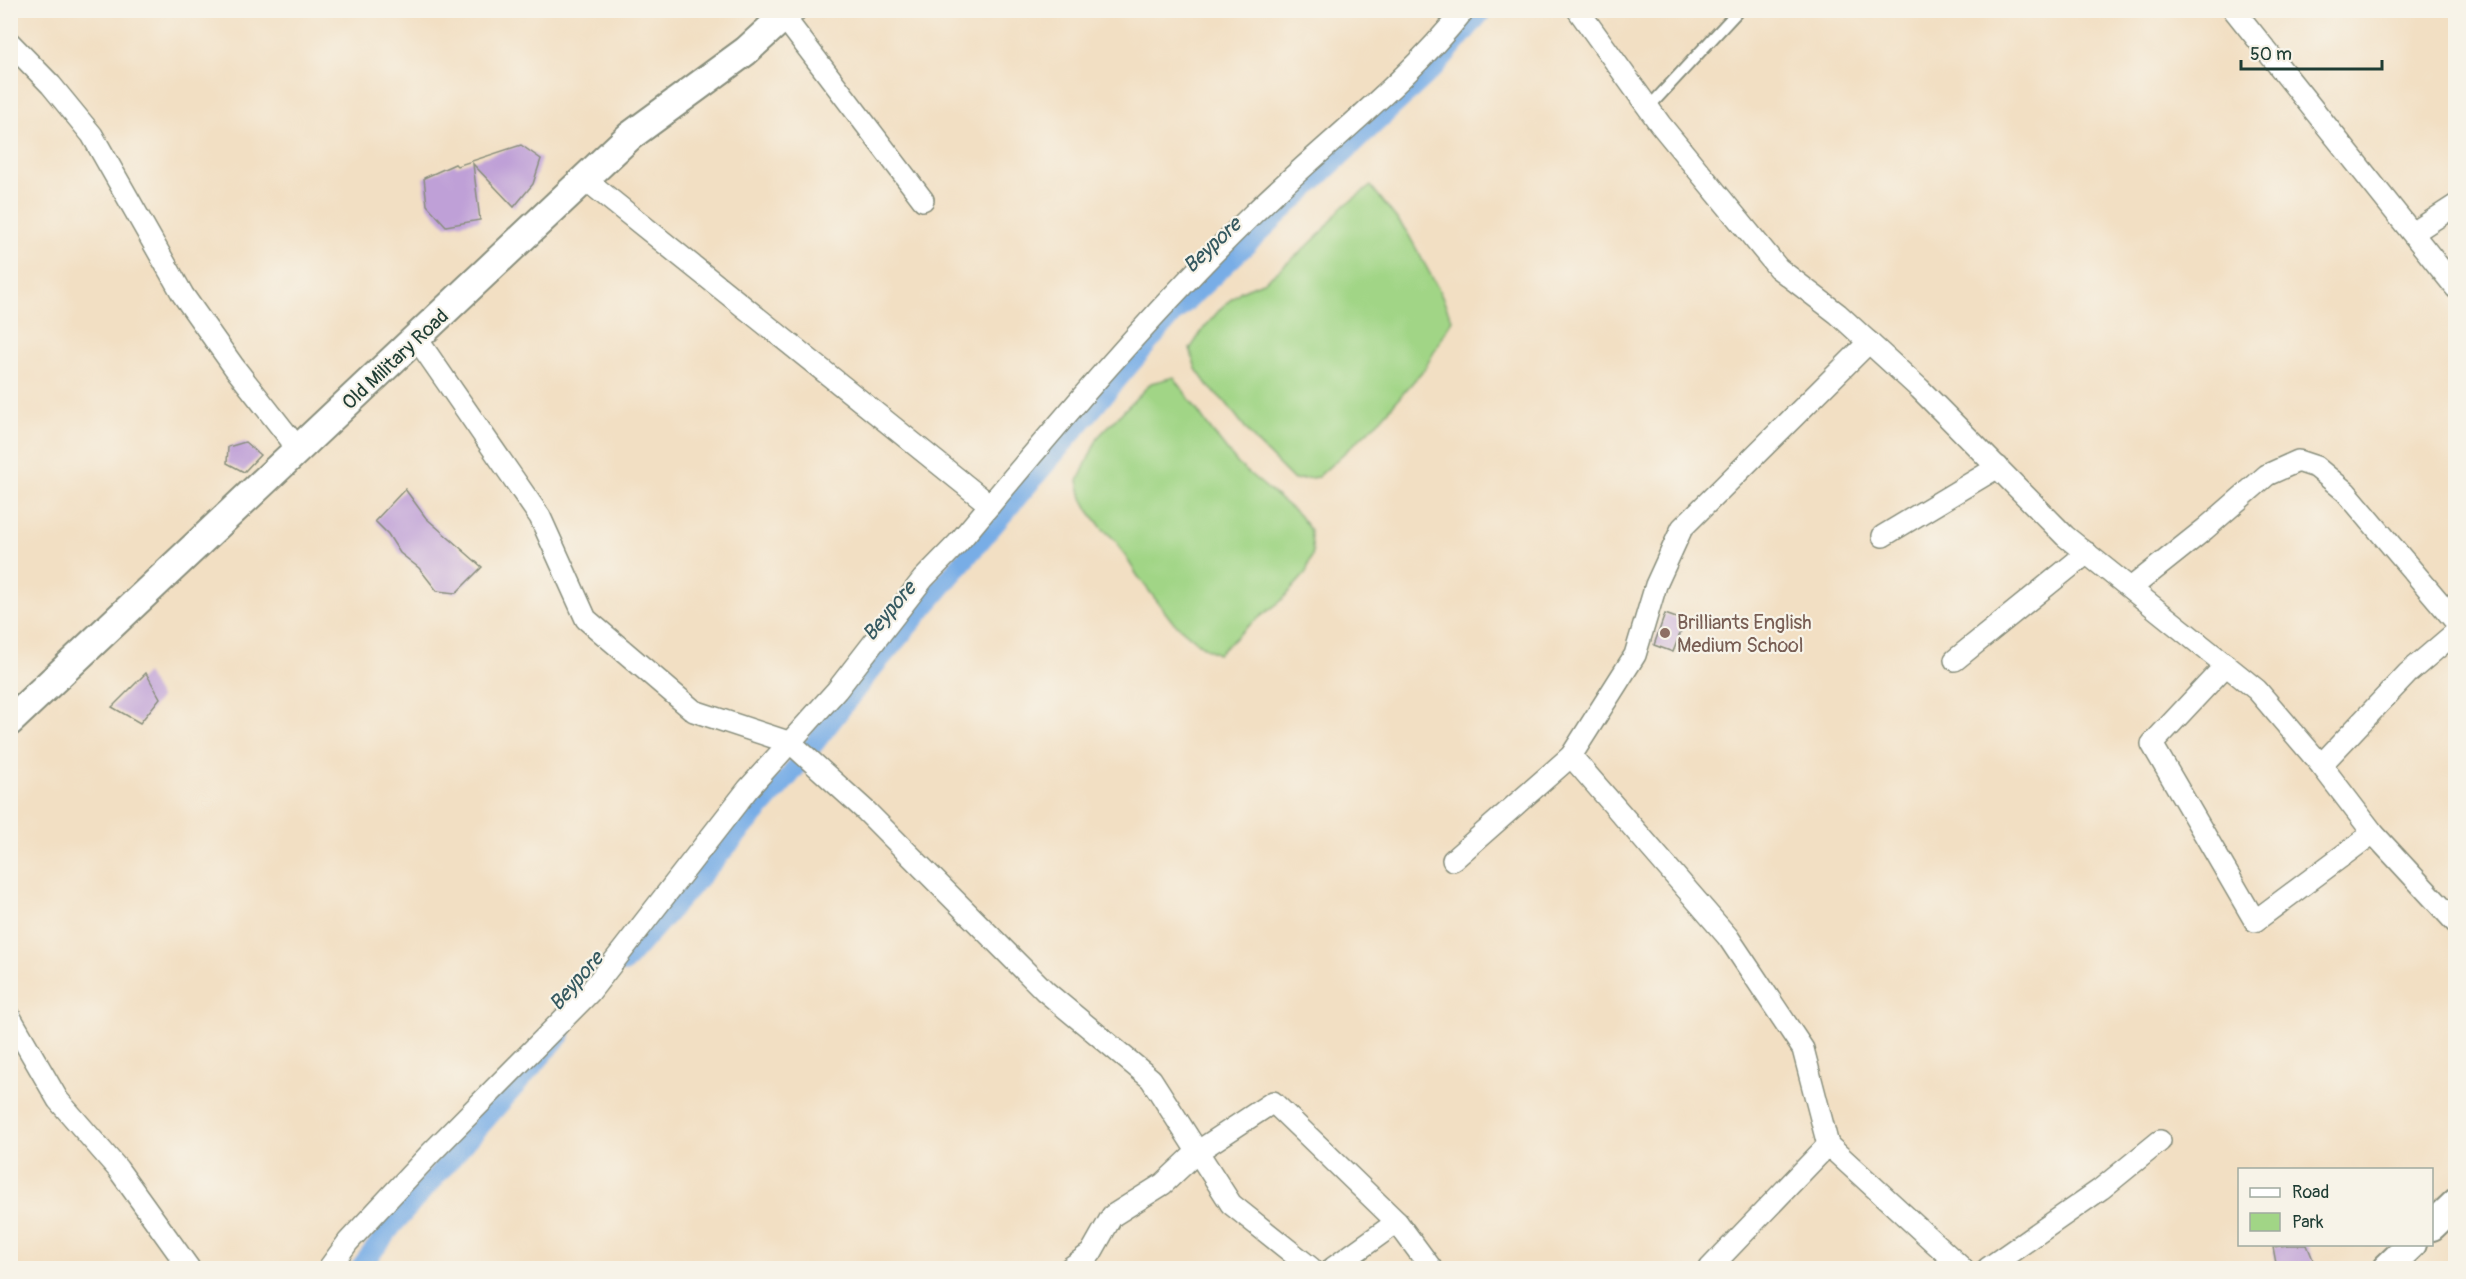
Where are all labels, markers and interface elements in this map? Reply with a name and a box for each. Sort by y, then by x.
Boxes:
scale bar [2241,33,2382,71]
text: 50 m [2250,43,2292,66]
water label: Beypore [1178,210,1249,279]
street label: Old Military Road [337,304,454,415]
water label: Beypore [857,574,924,647]
place label: Brilliants English Medium School [1677,610,1812,658]
marker: Brilliants English Medium School [1658,626,1672,640]
water label: Beypore [543,944,611,1017]
legend [2238,1168,2433,1246]
text: Road [2292,1181,2329,1204]
text: Park [2292,1211,2324,1234]

